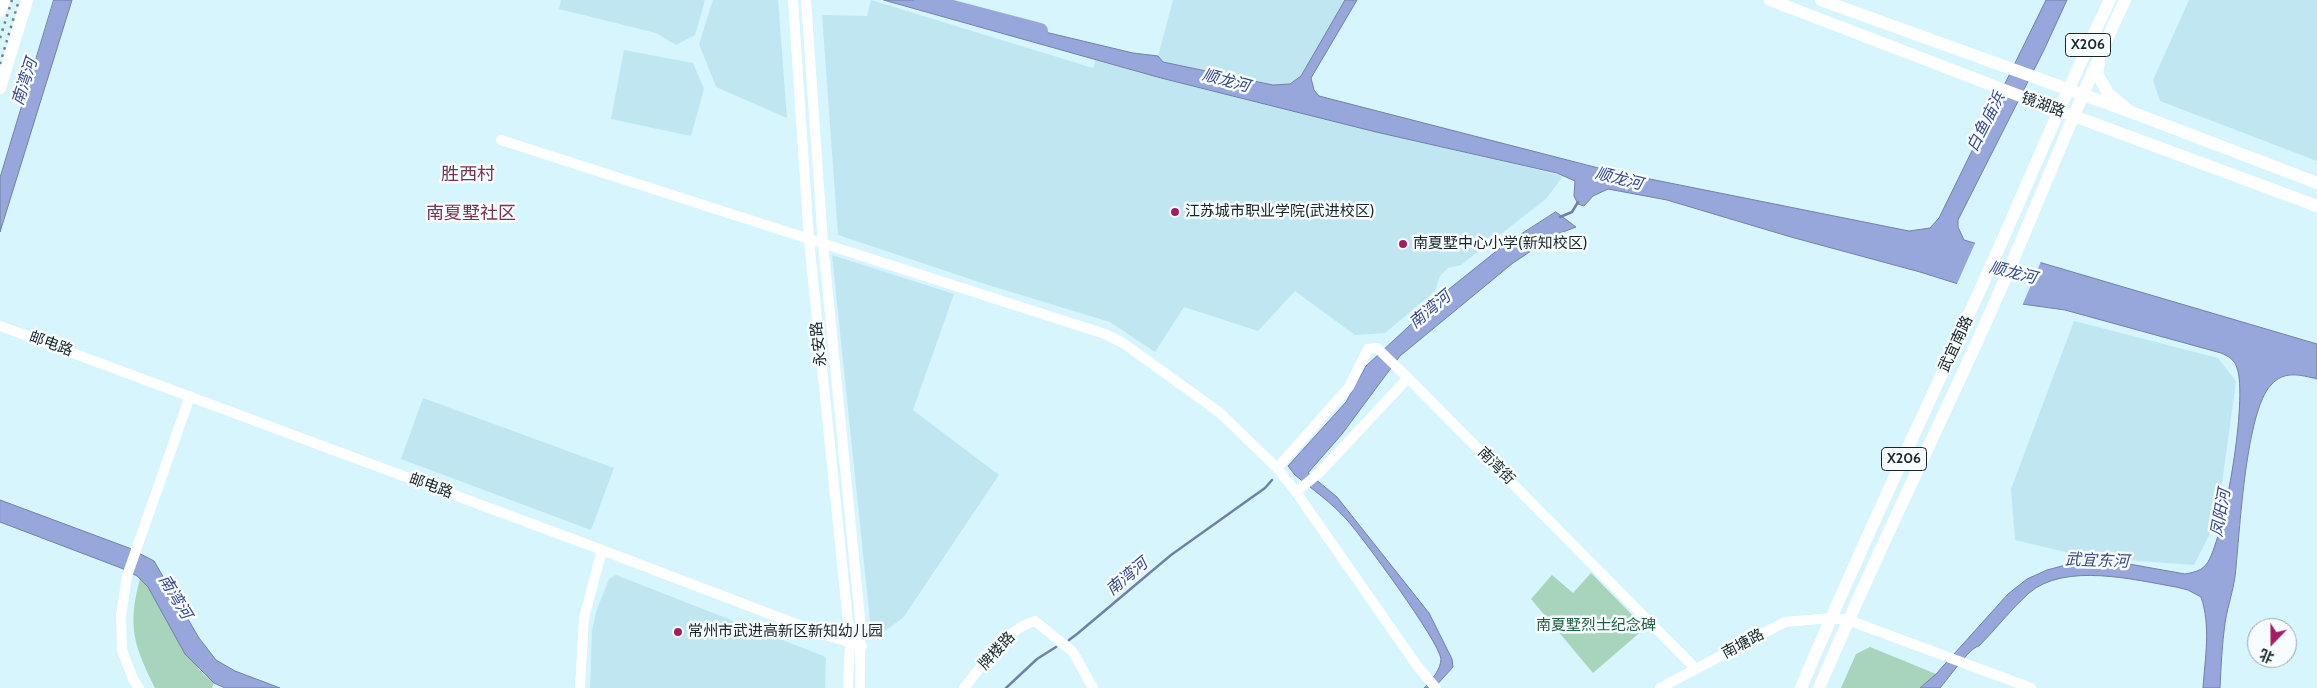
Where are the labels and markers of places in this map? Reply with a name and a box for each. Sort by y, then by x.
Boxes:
place label: 江苏城市职业学院(武进校区) [1185,203,1374,221]
marker: 江苏城市职业学院(武进校区) [1169,206,1181,218]
place label: 南夏墅中心小学(新知校区) [1413,235,1587,253]
marker: 南夏墅中心小学(新知校区) [1397,238,1409,250]
place label: 常州市武进高新区新知幼儿园 [688,623,883,641]
marker: 常州市武进高新区新知幼儿园 [672,626,684,638]

